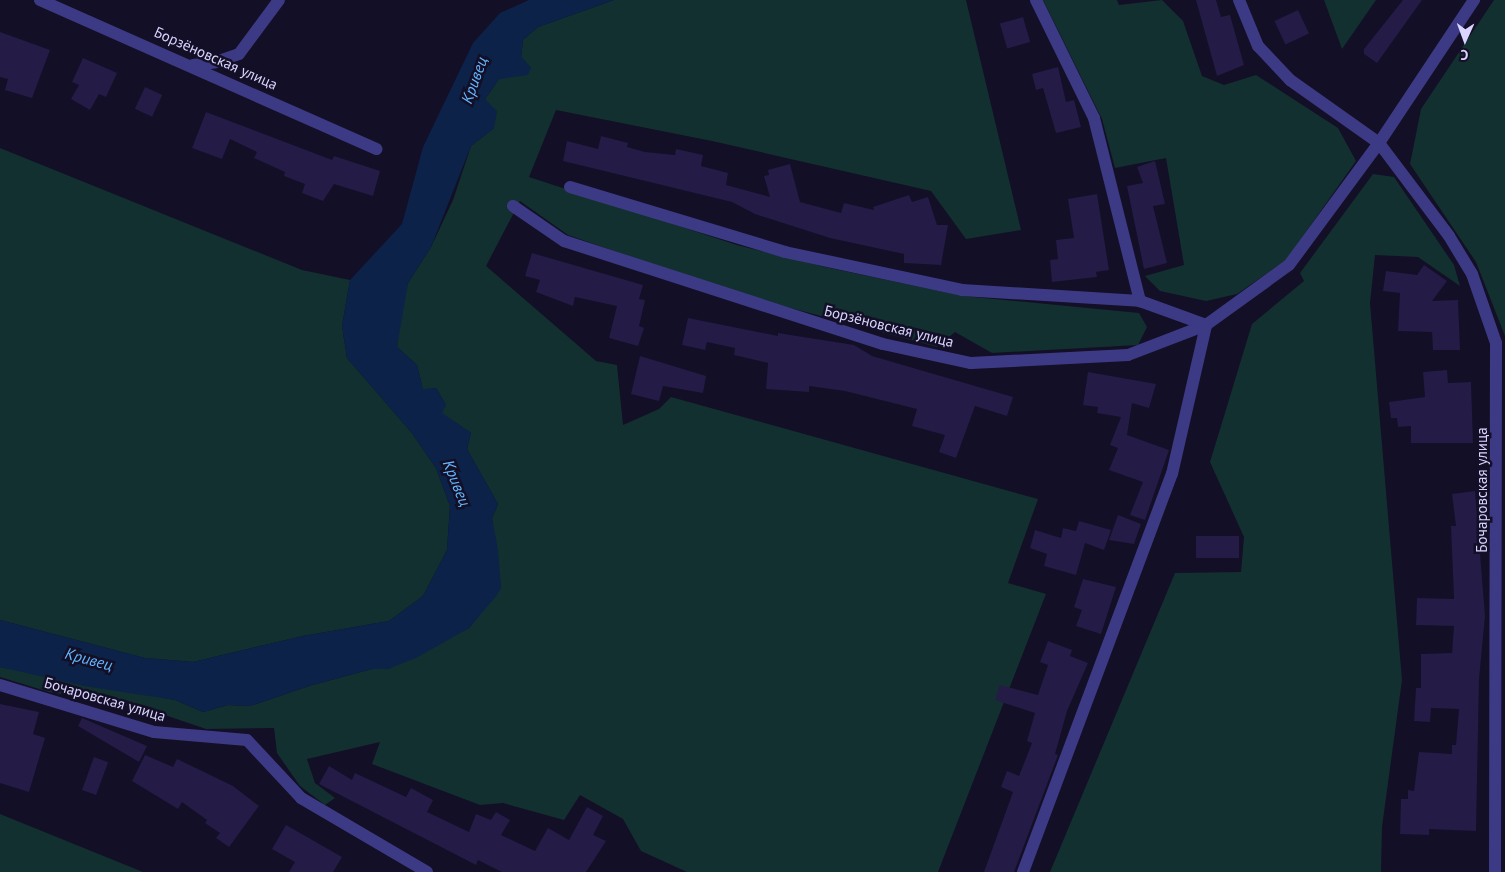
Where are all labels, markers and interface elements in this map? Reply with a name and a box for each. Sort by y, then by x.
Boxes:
north arrow [1440,15,1490,65]
street label: Борзёновская улица [152,23,280,93]
text: С [1460,46,1469,64]
water label: Кривец [457,54,491,106]
street label: Борзёновская улица [822,301,956,351]
street label: Бочаровская улица [1473,427,1491,553]
water label: Кривец [439,457,475,509]
water label: Кривец [63,643,115,675]
street label: Бочаровская улица [42,673,168,725]

